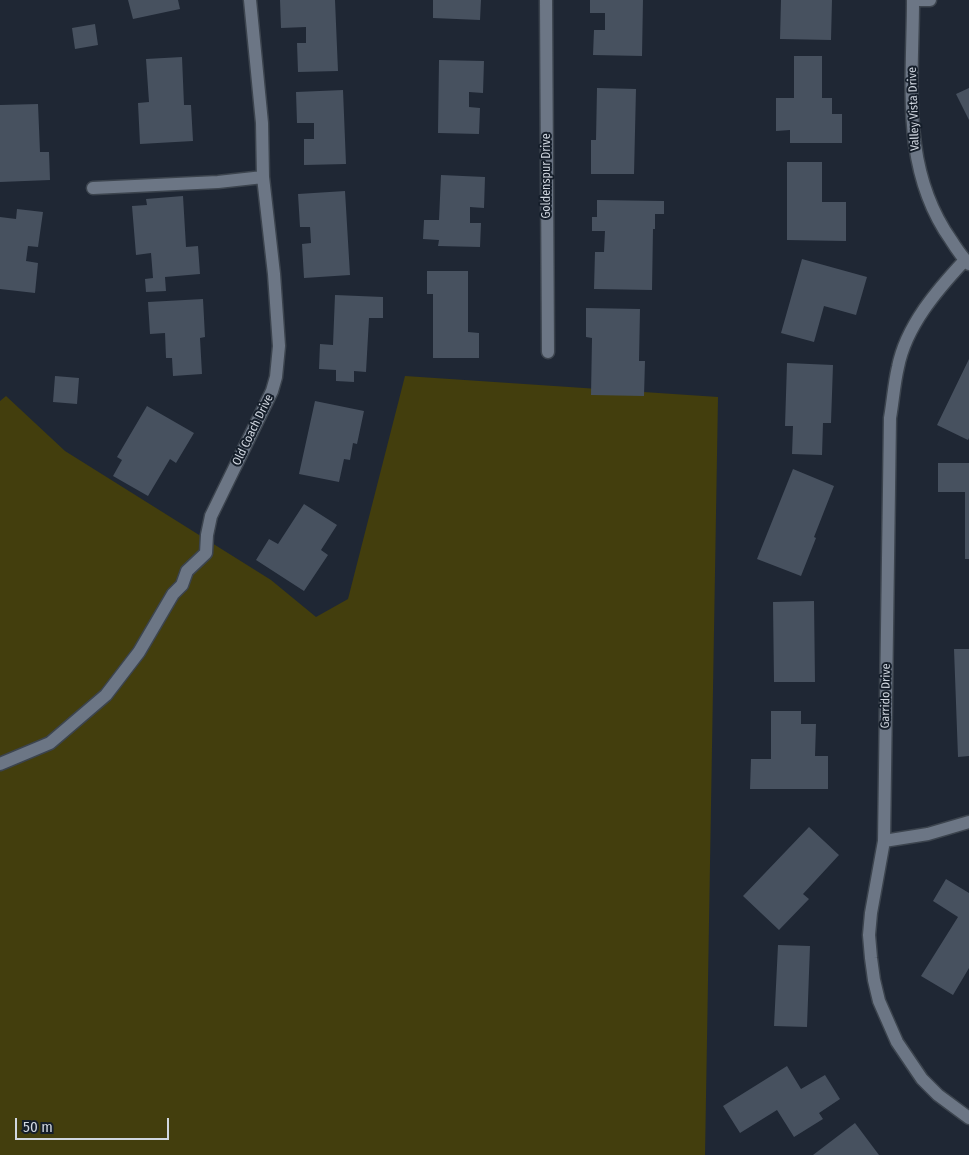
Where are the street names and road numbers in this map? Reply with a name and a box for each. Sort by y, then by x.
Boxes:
street label: Valley Vista Drive [905,67,923,151]
street label: Goldenspur Drive [540,133,554,219]
street label: Old Coach Drive [230,392,276,468]
street label: Garrido Drive [878,663,894,729]

